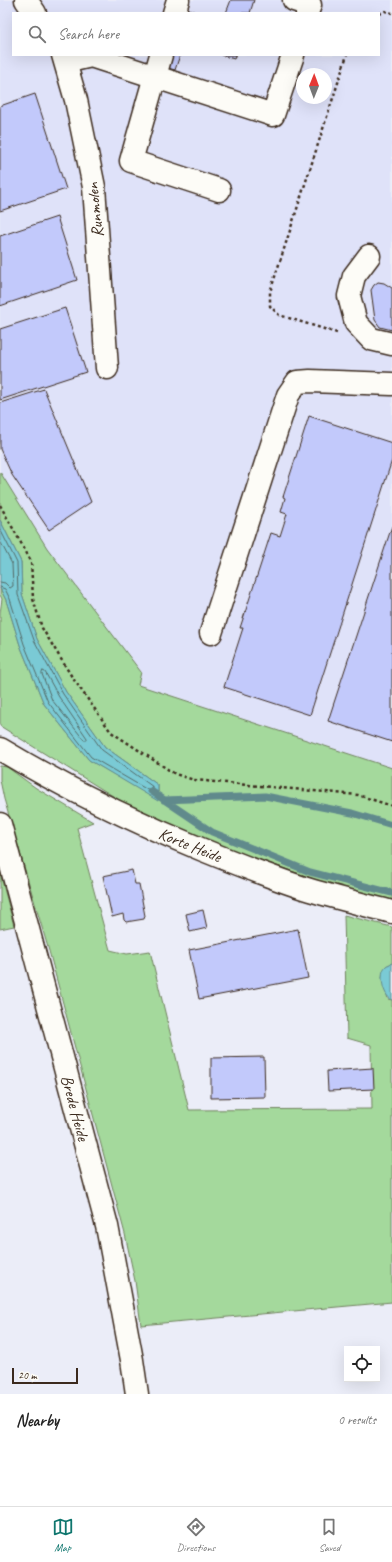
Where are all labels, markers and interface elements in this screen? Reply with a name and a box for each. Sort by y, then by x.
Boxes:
search box [12,12,380,56]
icon: search [26,23,48,45]
text: Search here [58,25,119,44]
north arrow [296,68,332,104]
street label: Runmolen [82,180,108,238]
street label: Korte Heide [156,823,226,868]
street label: Brede Heide [56,1073,94,1145]
map controls [344,1346,380,1382]
button: locate [344,1346,380,1382]
scale bar [12,1366,78,1385]
text: 20 m [18,1368,37,1382]
text: Nearby [16,1410,59,1431]
text: 0 results [338,1412,376,1428]
tab: Map [52,1516,74,1554]
tab: Directions [177,1516,215,1554]
tab: Saved [318,1516,340,1554]

